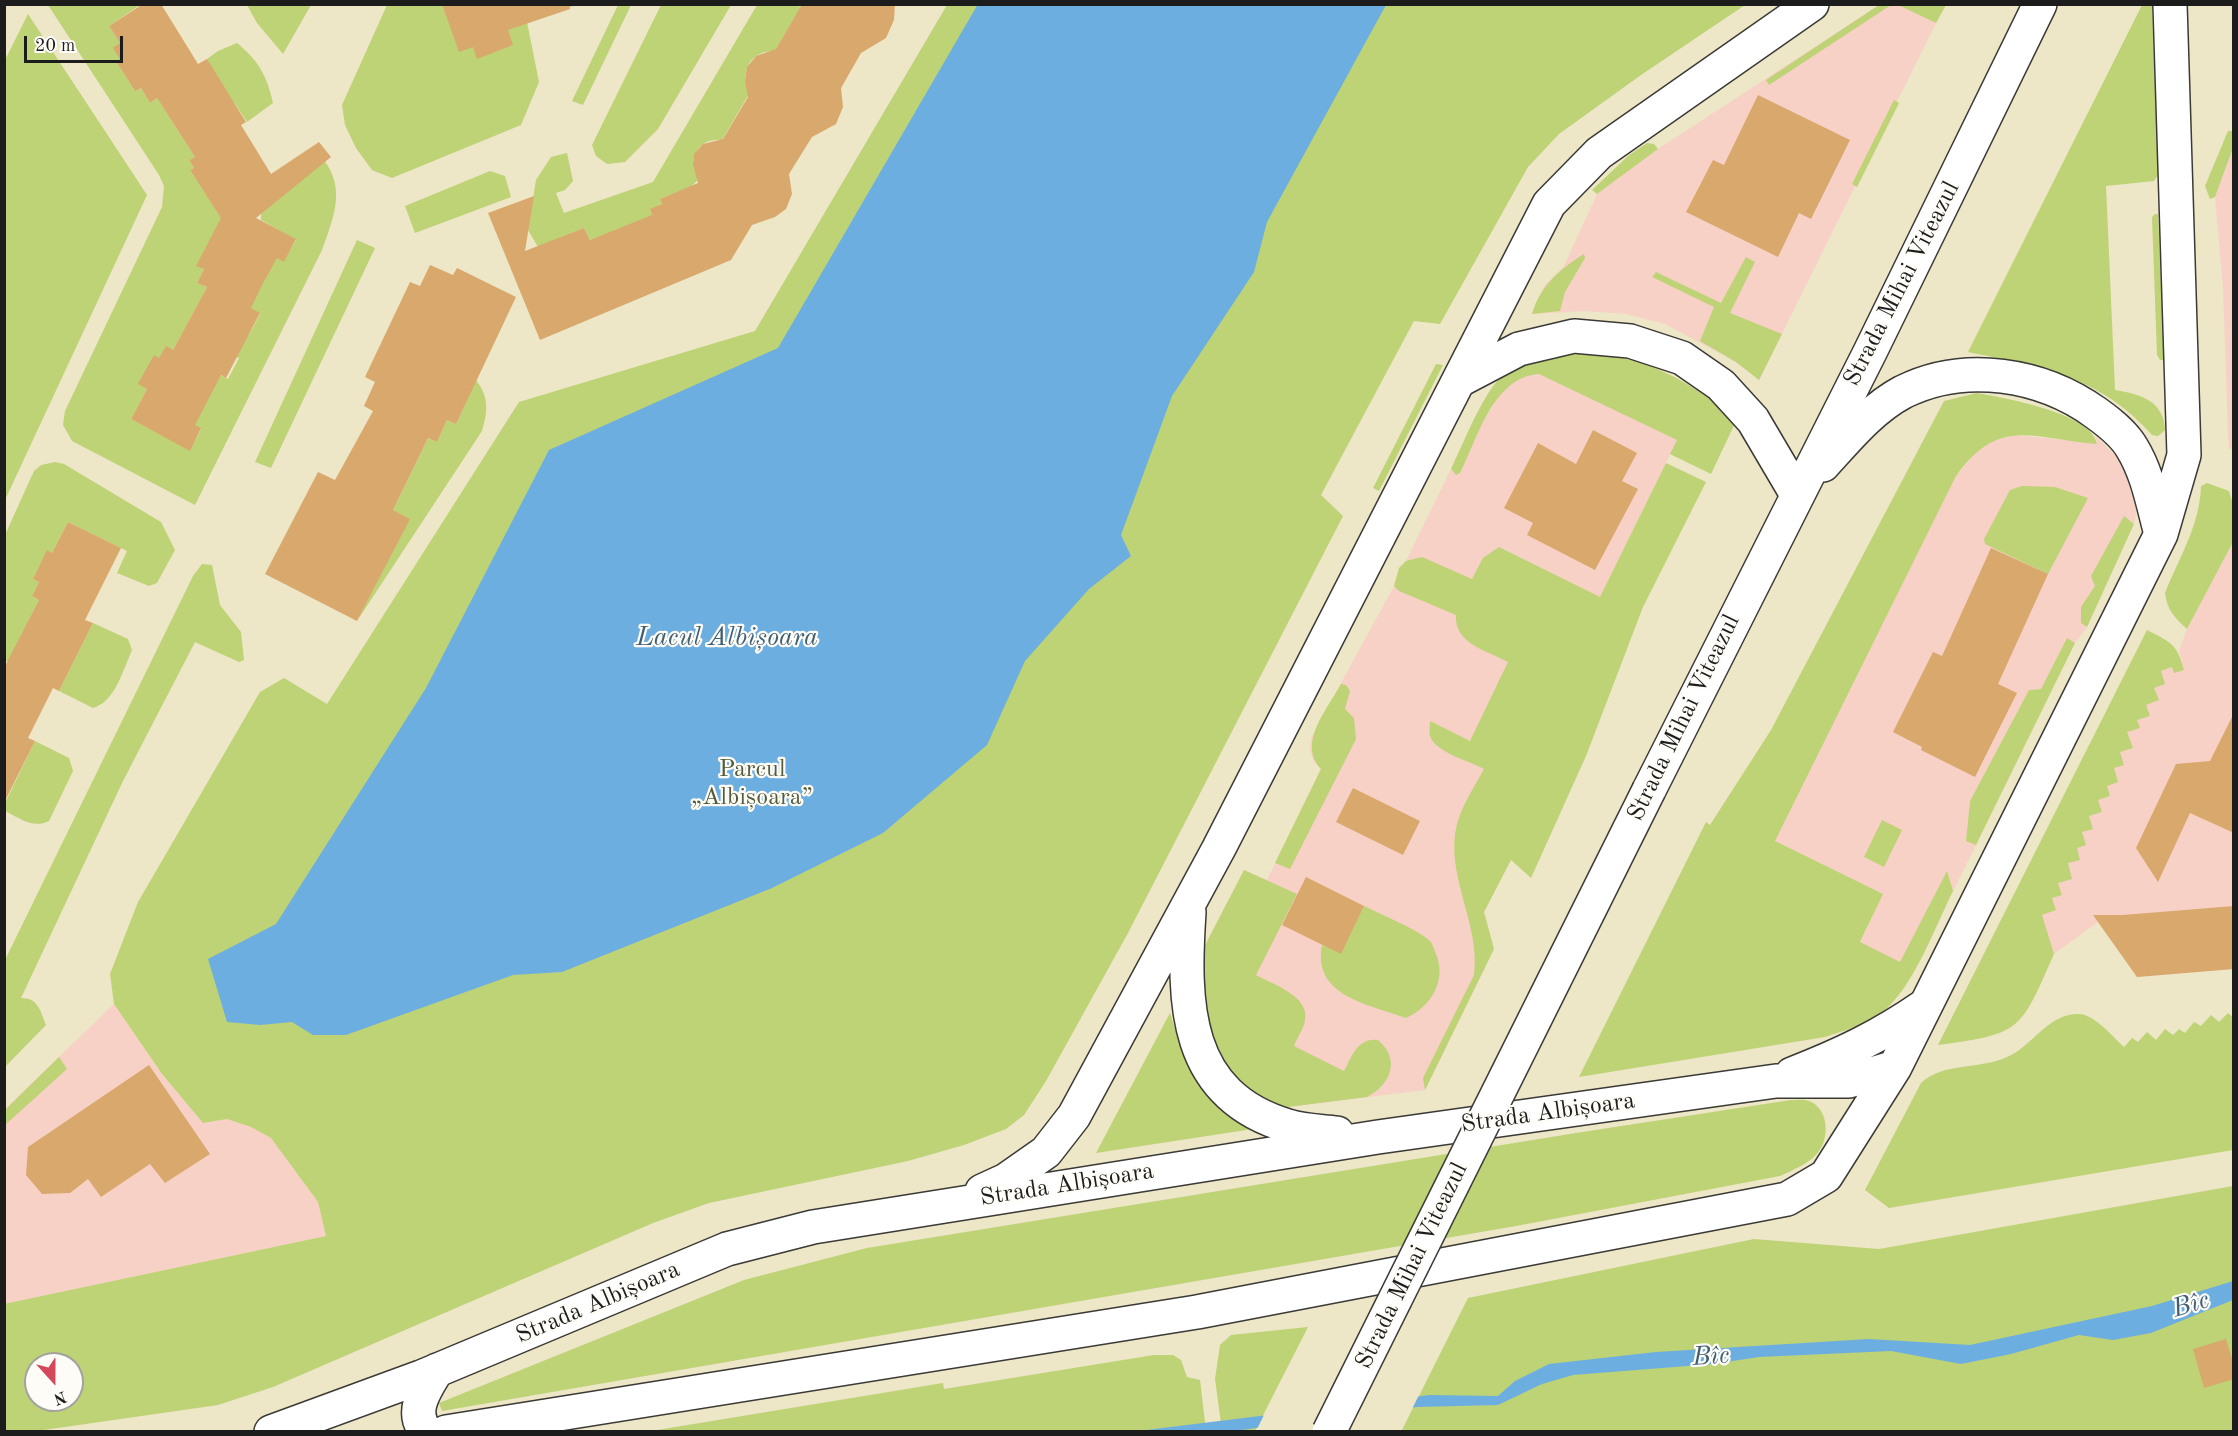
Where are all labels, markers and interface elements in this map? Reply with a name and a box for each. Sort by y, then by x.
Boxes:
scale bar [27,24,126,62]
text: 20 m [35,37,75,55]
street label: Strada Mihai Viteazul [1838,177,1966,391]
street label: Strada Mihai Viteazul [1622,610,1746,826]
water label: Lacul Albișoara [636,622,818,654]
park label: Parcul „Albișoara” [691,756,813,812]
street label: Strada Albișoara [1459,1087,1637,1139]
street label: Strada Albișoara [978,1157,1156,1213]
street label: Strada Mihai Viteazul [1350,1158,1474,1374]
street label: Strada Albișoara [512,1255,684,1351]
water label: Bîc [2168,1285,2214,1325]
water label: Bîc [1691,1340,1731,1374]
north arrow [24,1352,84,1412]
text: N [51,1387,68,1407]

